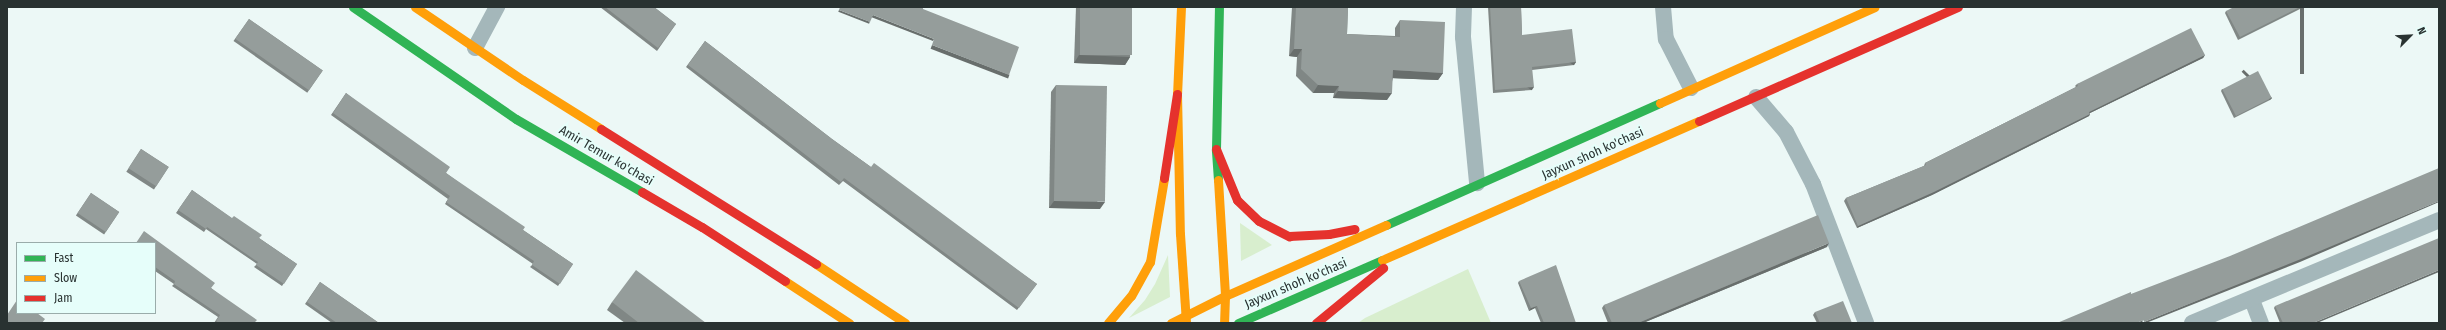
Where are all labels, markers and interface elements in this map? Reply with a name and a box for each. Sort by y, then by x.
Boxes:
north arrow [2390,16,2430,56]
text: N [2414,25,2429,37]
street label: Amir Temur ko'chasi [556,123,656,189]
street label: Jayxun shoh ko'chasi [1540,125,1646,183]
legend [16,242,156,314]
text: Fast [54,251,73,265]
street label: Jayxun shoh ko'chasi [1242,255,1350,313]
text: Slow [54,271,77,285]
text: Jam [54,291,72,305]

